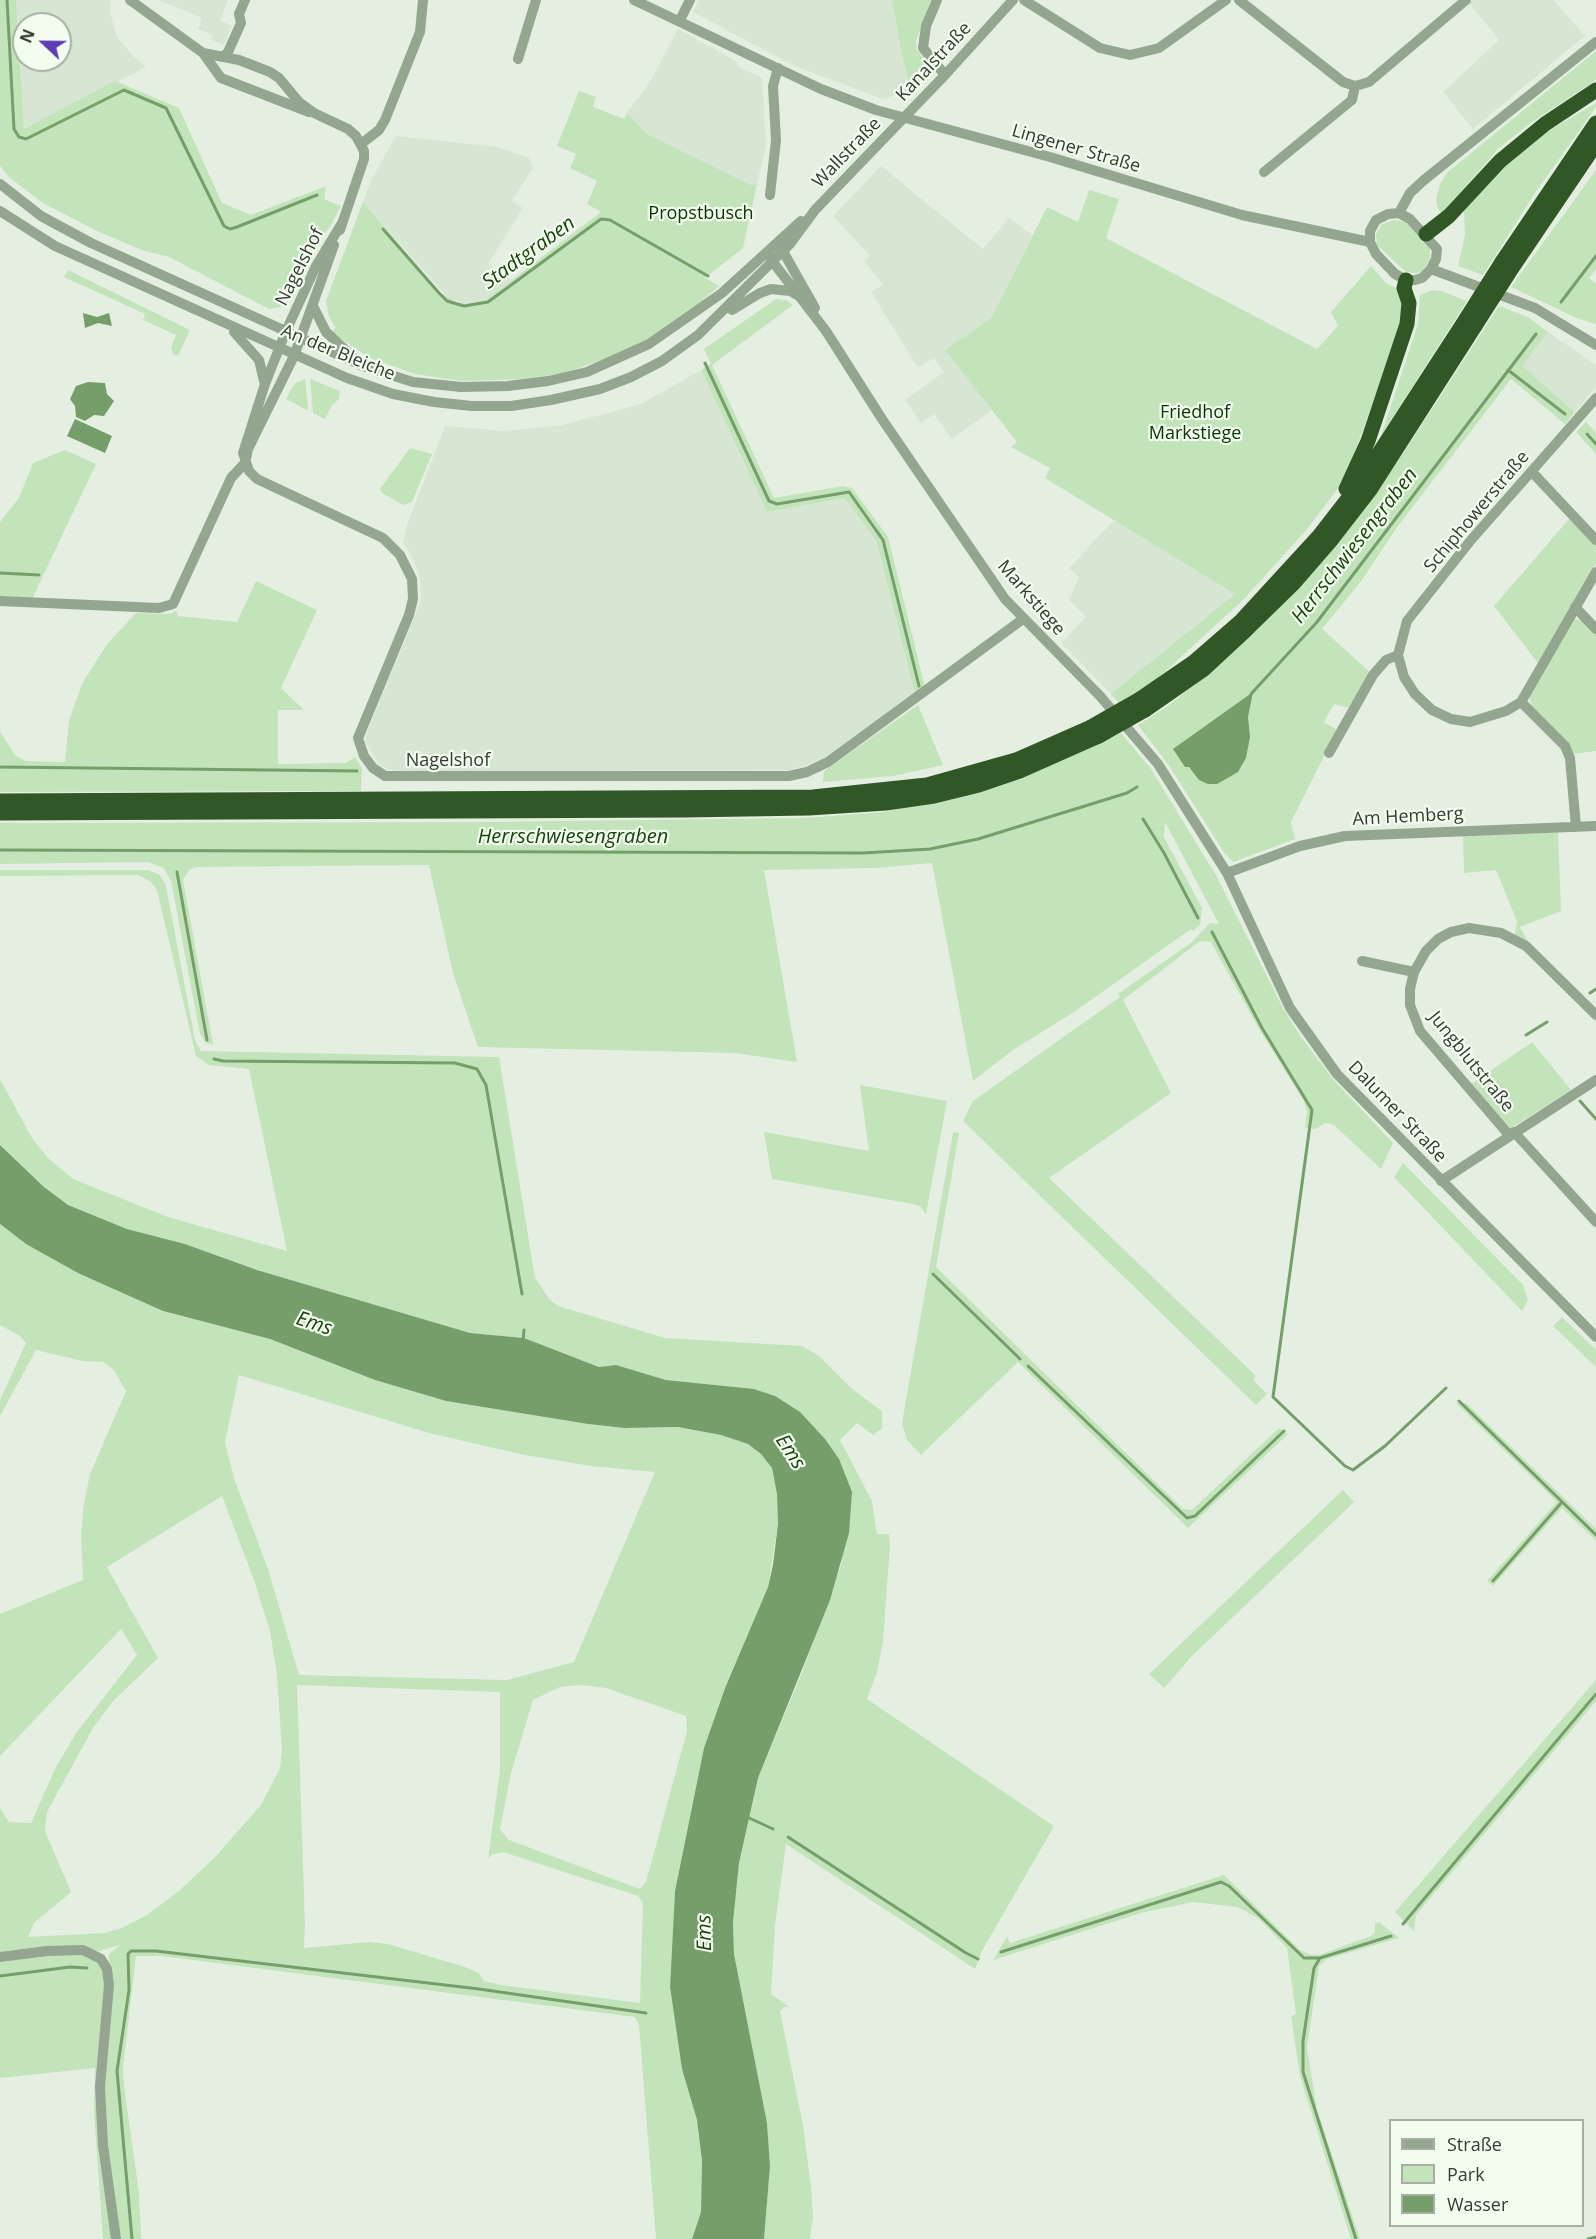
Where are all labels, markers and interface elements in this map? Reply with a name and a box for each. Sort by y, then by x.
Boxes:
north arrow [12,12,72,72]
street label: Kanalstraße [892,18,976,106]
text: N [15,26,40,46]
street label: Wallstraße [808,113,886,193]
street label: Lingener Straße [1009,120,1143,178]
park label: Propstbusch [648,203,754,225]
water label: Stadtgraben [478,211,580,295]
street label: Nagelshof [271,224,329,310]
street label: An der Bleiche [278,320,398,386]
park label: Friedhof Markstiege [1149,402,1241,444]
street label: Schiphowerstraße [1420,447,1534,577]
water label: Herrschwiesengraben [1287,464,1423,628]
street label: Markstiege [992,556,1070,640]
street label: Nagelshof [406,750,490,772]
street label: Am Hemberg [1352,803,1464,831]
water label: Herrschwiesengraben [478,825,668,849]
street label: Jungblutstraße [1424,1007,1518,1117]
street label: Dalumer Straße [1343,1057,1451,1167]
water label: Ems [293,1307,335,1341]
water label: Ems [770,1430,810,1474]
water label: Ems [693,1915,717,1951]
legend [1389,2119,1584,2227]
text: Straße [1447,2132,1502,2156]
text: Park [1447,2162,1485,2186]
text: Wasser [1447,2192,1508,2216]

